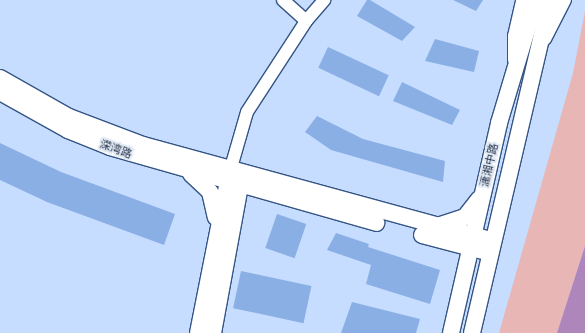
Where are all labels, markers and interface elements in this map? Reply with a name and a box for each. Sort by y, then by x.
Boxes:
street label: 溁湾路 [98,137,134,161]
street label: 潇湘中路 [478,142,500,188]

